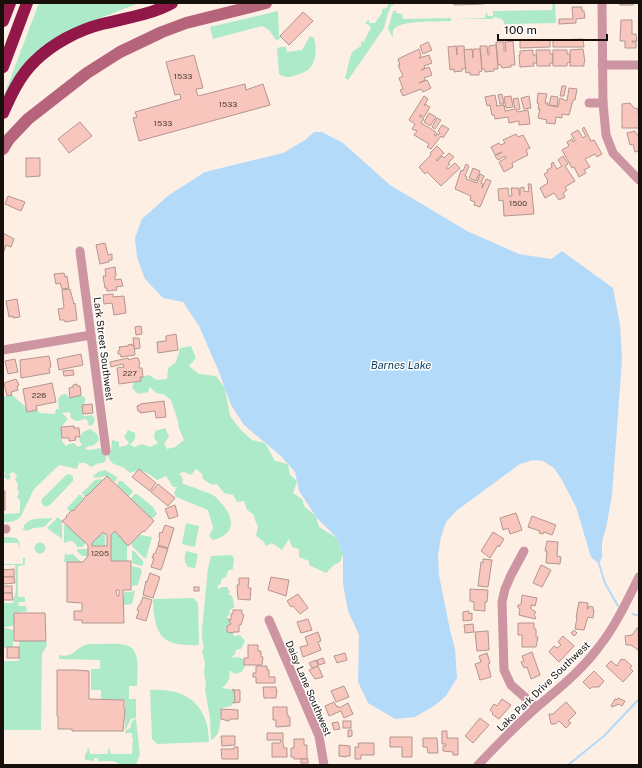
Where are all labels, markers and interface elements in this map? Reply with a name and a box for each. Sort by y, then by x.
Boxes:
scale bar [498,16,607,42]
text: 100 m [504,23,537,37]
house number: 1533 [174,71,192,81]
house number: 1533 [219,99,237,109]
house number: 1533 [154,118,172,128]
house number: 1500 [509,198,527,208]
street label: Lark Street Southwest [92,296,116,402]
water label: Barnes Lake [371,359,431,371]
house number: 227 [123,368,137,378]
house number: 226 [32,390,46,400]
house number: 1205 [91,548,109,558]
street label: Daisy Lane Southwest [283,638,335,738]
street label: Lake Park Drive Southwest [494,638,592,734]

